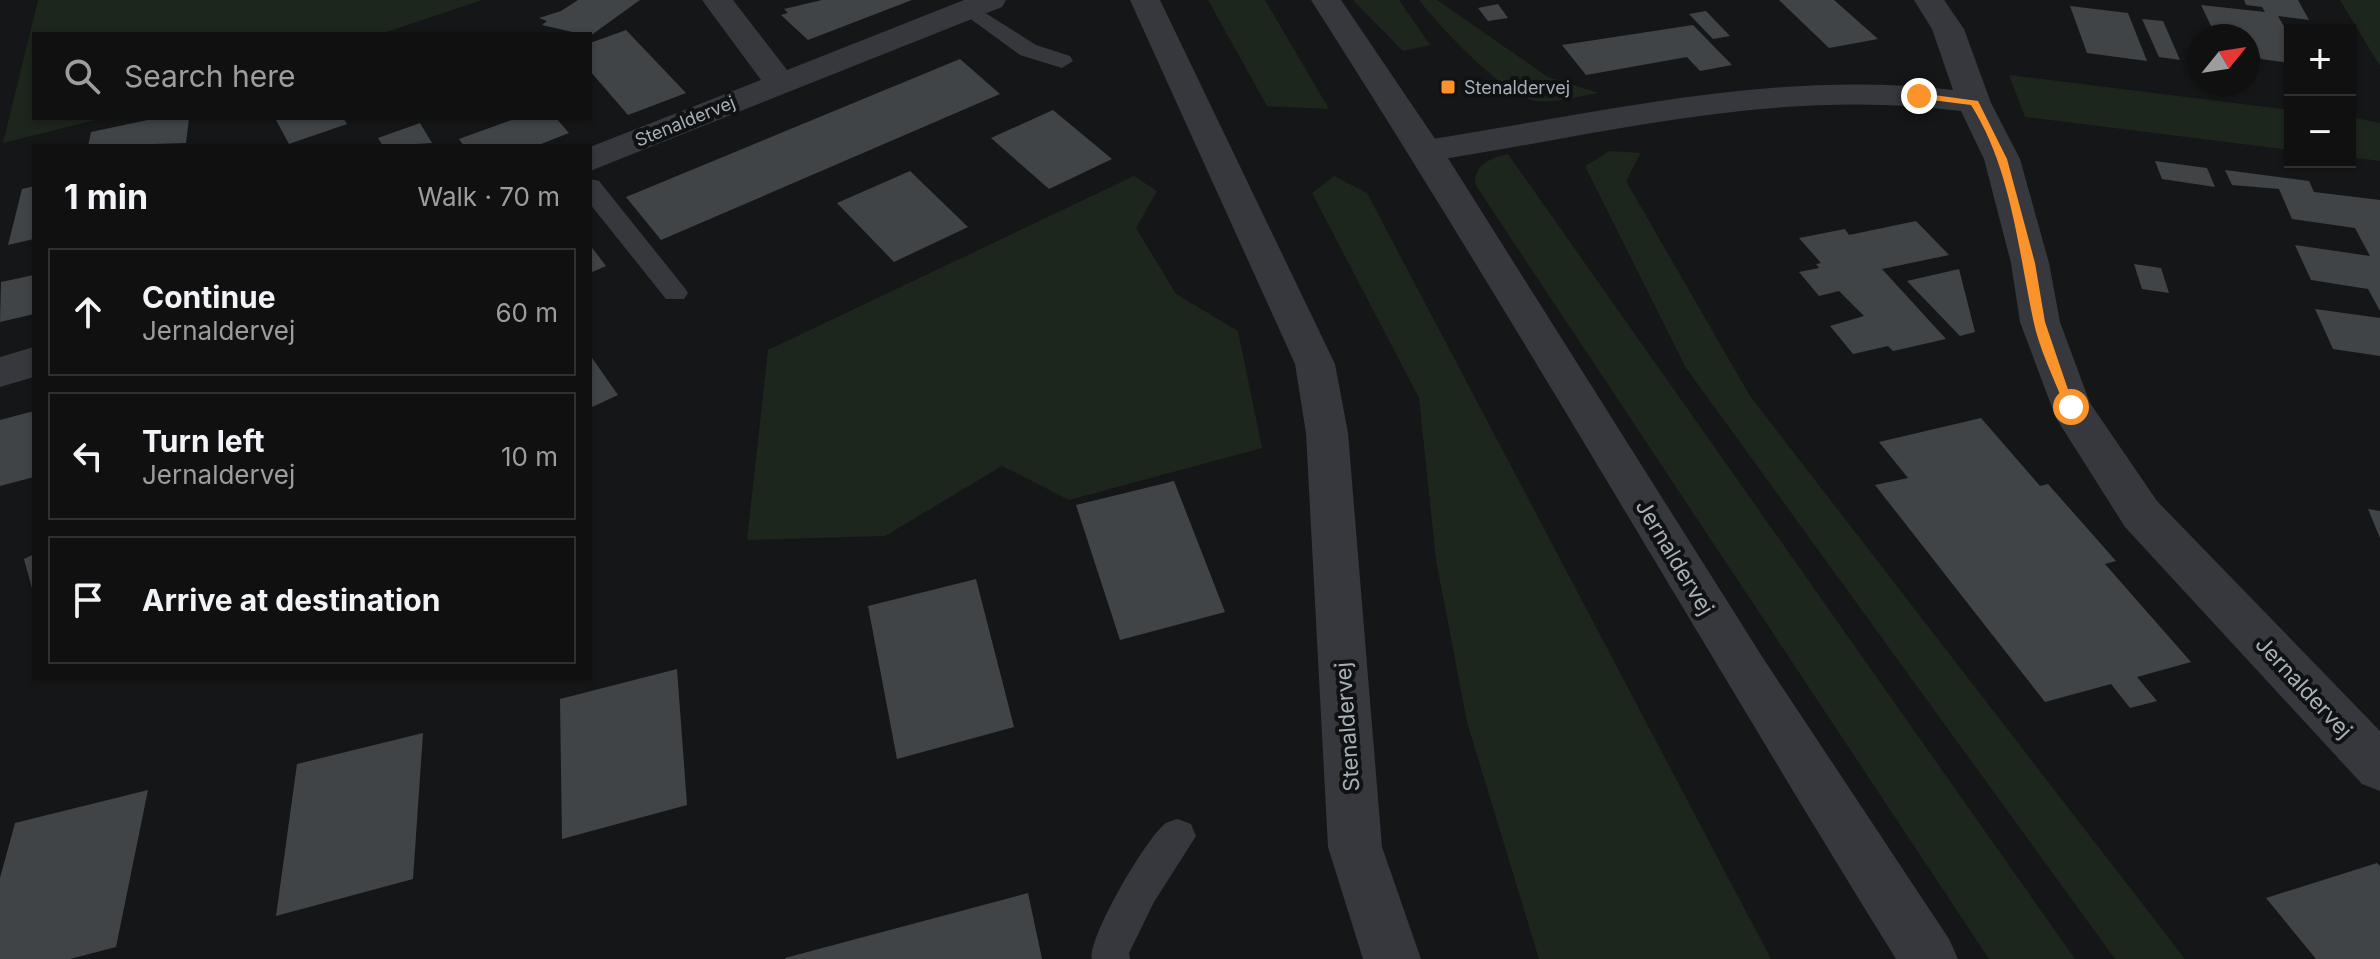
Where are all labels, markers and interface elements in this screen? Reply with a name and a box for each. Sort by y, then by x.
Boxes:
north arrow [2188,24,2260,96]
map controls [2284,24,2356,168]
button: + [2284,24,2356,96]
search box [32,32,592,120]
icon: search [60,54,104,98]
text: Search here [124,58,296,94]
place label: Stenaldervej [1464,77,1570,98]
marker: Stenaldervej [1439,78,1457,96]
route end [1901,78,1937,114]
street label: Stenaldervej [632,91,738,151]
button: − [2284,96,2356,168]
text: 1 min [64,176,148,217]
text: Walk · 70 m [418,181,560,212]
text: Continue [142,279,276,315]
icon: ahead [66,290,110,334]
text: 60 m [495,297,558,328]
text: Jernaldervej [142,315,295,346]
route start [2053,389,2089,425]
text: Turn left [142,423,264,459]
icon: left [66,434,110,478]
text: 10 m [501,441,558,472]
text: Jernaldervej [142,459,295,490]
street label: Jernaldervej [1630,495,1720,619]
icon: arrive [66,578,110,622]
text: Arrive at destination [142,582,440,618]
street label: Jernaldervej [2250,631,2358,743]
street label: Stenaldervej [1330,661,1364,793]

